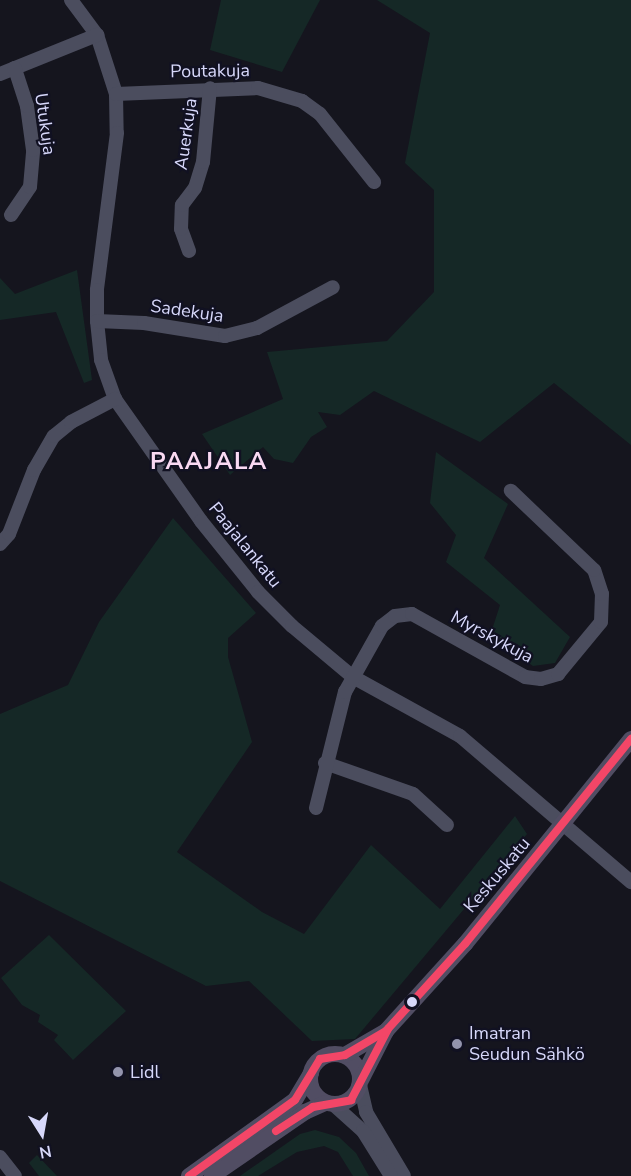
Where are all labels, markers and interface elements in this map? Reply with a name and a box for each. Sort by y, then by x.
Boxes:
street label: Poutakuja [170,60,250,82]
street label: Utukuja [30,92,60,156]
street label: Auerkuja [170,97,202,171]
street label: Sadekuja [149,295,225,327]
district label: PAAJALA [150,448,268,476]
street label: Paajalankatu [204,498,286,592]
street label: Myrskykuja [447,606,537,668]
street label: Keskuskatu [459,833,535,917]
unlabelled marker [406,996,418,1008]
place label: Imatran Seudun Sähkö [469,1023,585,1066]
marker: Imatran Seudun Sähkö [450,1037,464,1051]
place label: Lidl [130,1061,160,1083]
marker: Lidl [111,1065,125,1079]
north arrow [12,1104,72,1164]
text: N [37,1140,53,1164]

